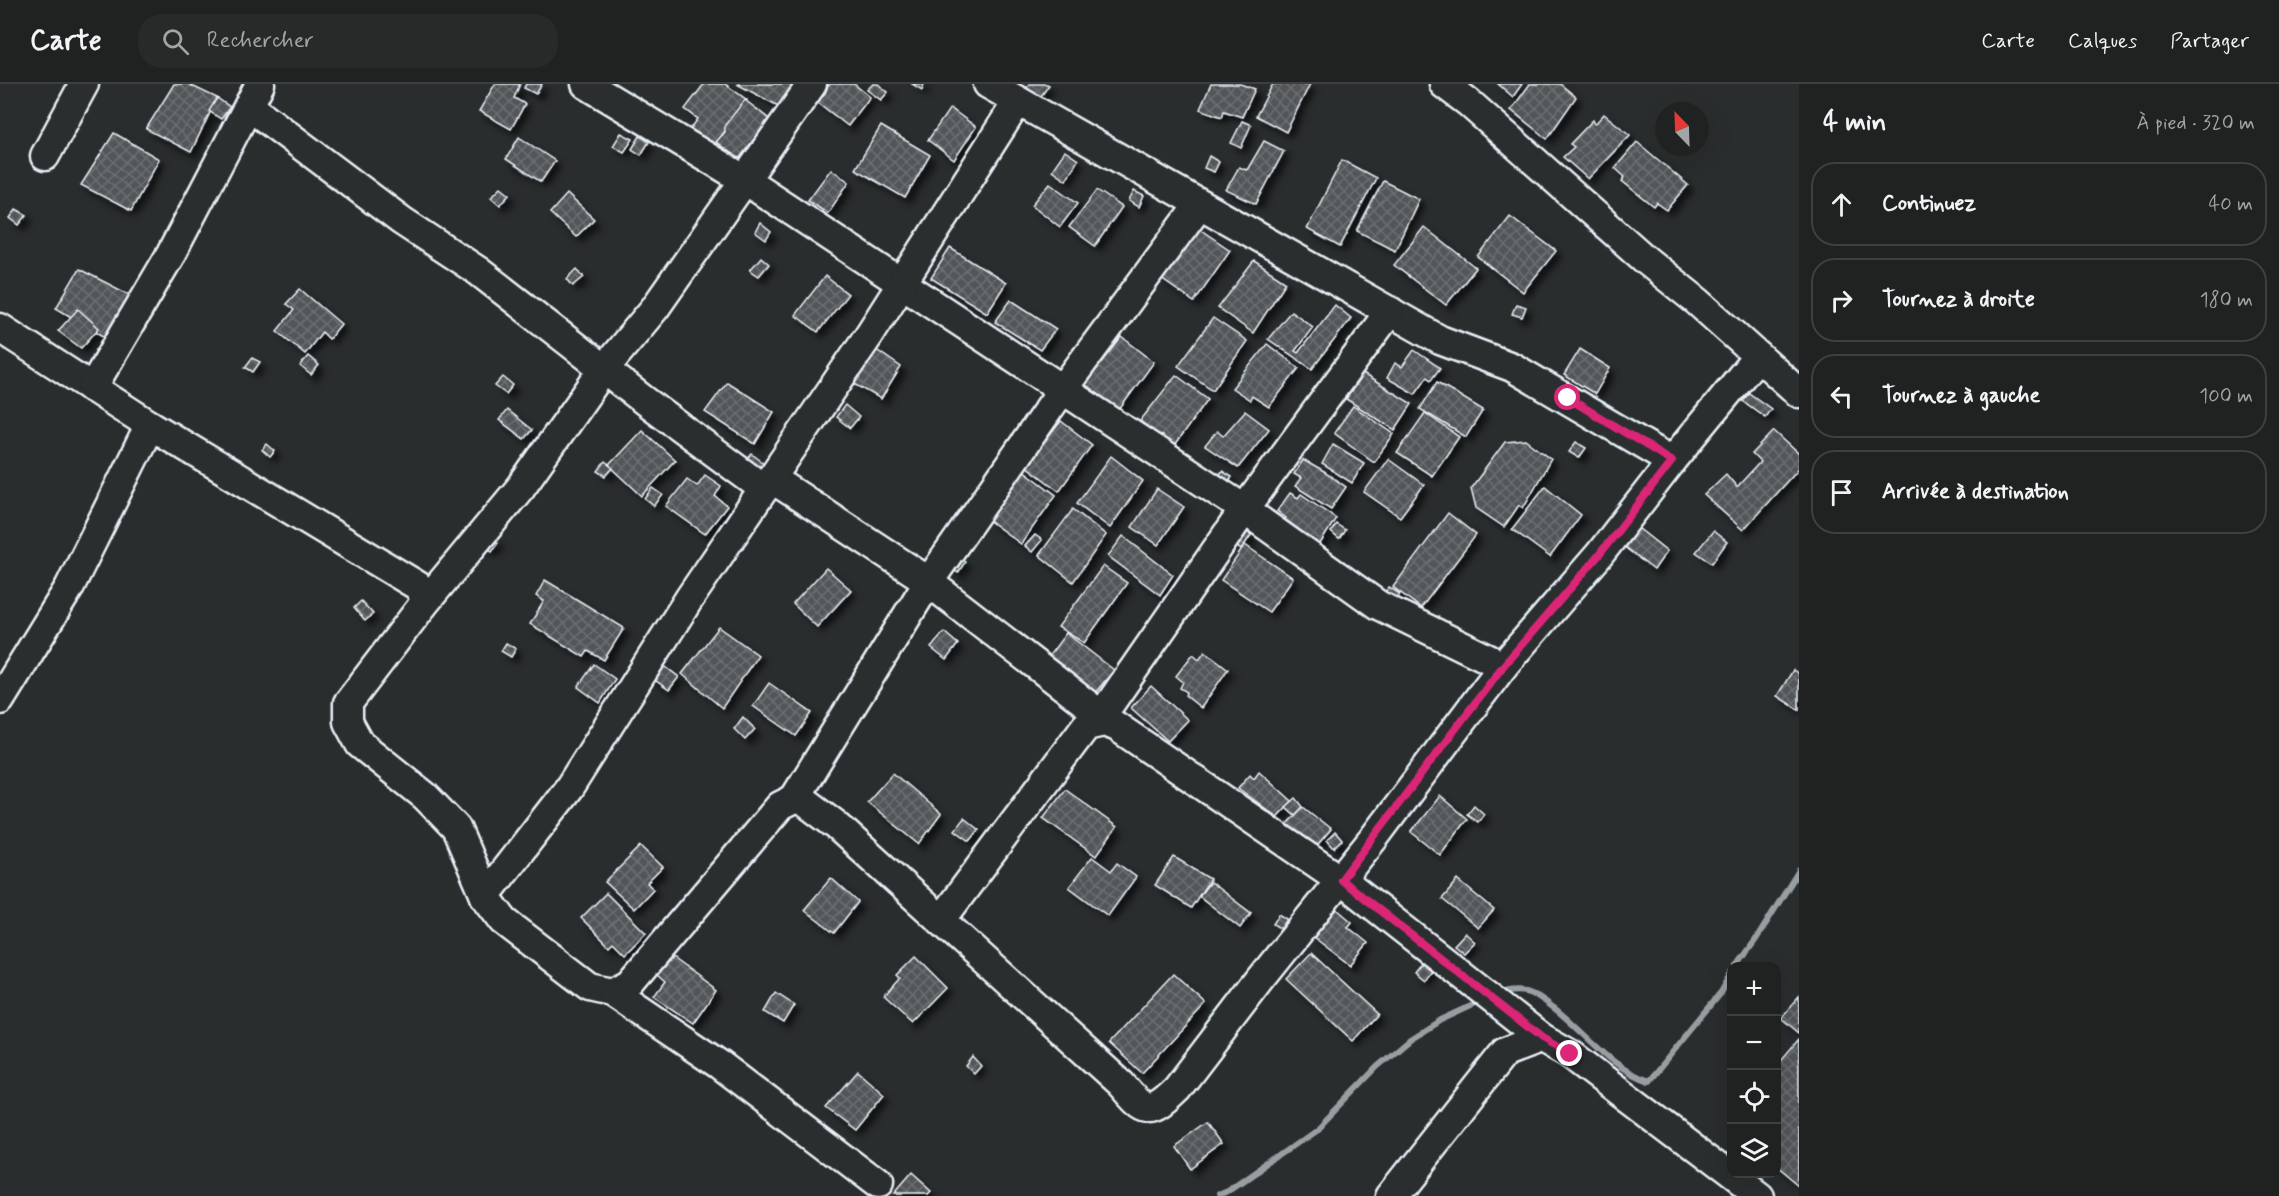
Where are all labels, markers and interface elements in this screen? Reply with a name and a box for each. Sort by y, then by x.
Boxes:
search box [138,14,558,68]
text: Carte [30,23,102,60]
icon: search [159,25,192,58]
text: Rechercher [207,27,314,55]
text: Carte [1981,27,2035,55]
text: Calques [2068,27,2137,55]
text: Partager [2170,27,2249,55]
north arrow [1655,102,1709,156]
text: 4 min [1823,106,1886,140]
text: À pied · 320 m [2137,110,2255,137]
icon: ahead [1825,188,1858,221]
text: Continuez [1882,190,1976,218]
text: 40 m [2209,191,2253,218]
icon: right [1825,284,1858,317]
text: Tournez à droite [1882,286,2035,314]
text: 180 m [2200,287,2253,314]
icon: left [1825,380,1858,413]
text: Tournez à gauche [1882,382,2040,410]
text: 100 m [2199,383,2253,410]
route start [1554,384,1580,410]
icon: arrive [1825,476,1858,509]
text: Arrivée à destination [1882,478,2069,506]
map controls [1727,962,1781,1178]
button: + [1727,962,1781,1016]
button: − [1727,1016,1781,1070]
route end [1556,1040,1582,1066]
button: locate [1727,1070,1781,1124]
button: layers [1727,1124,1781,1178]

